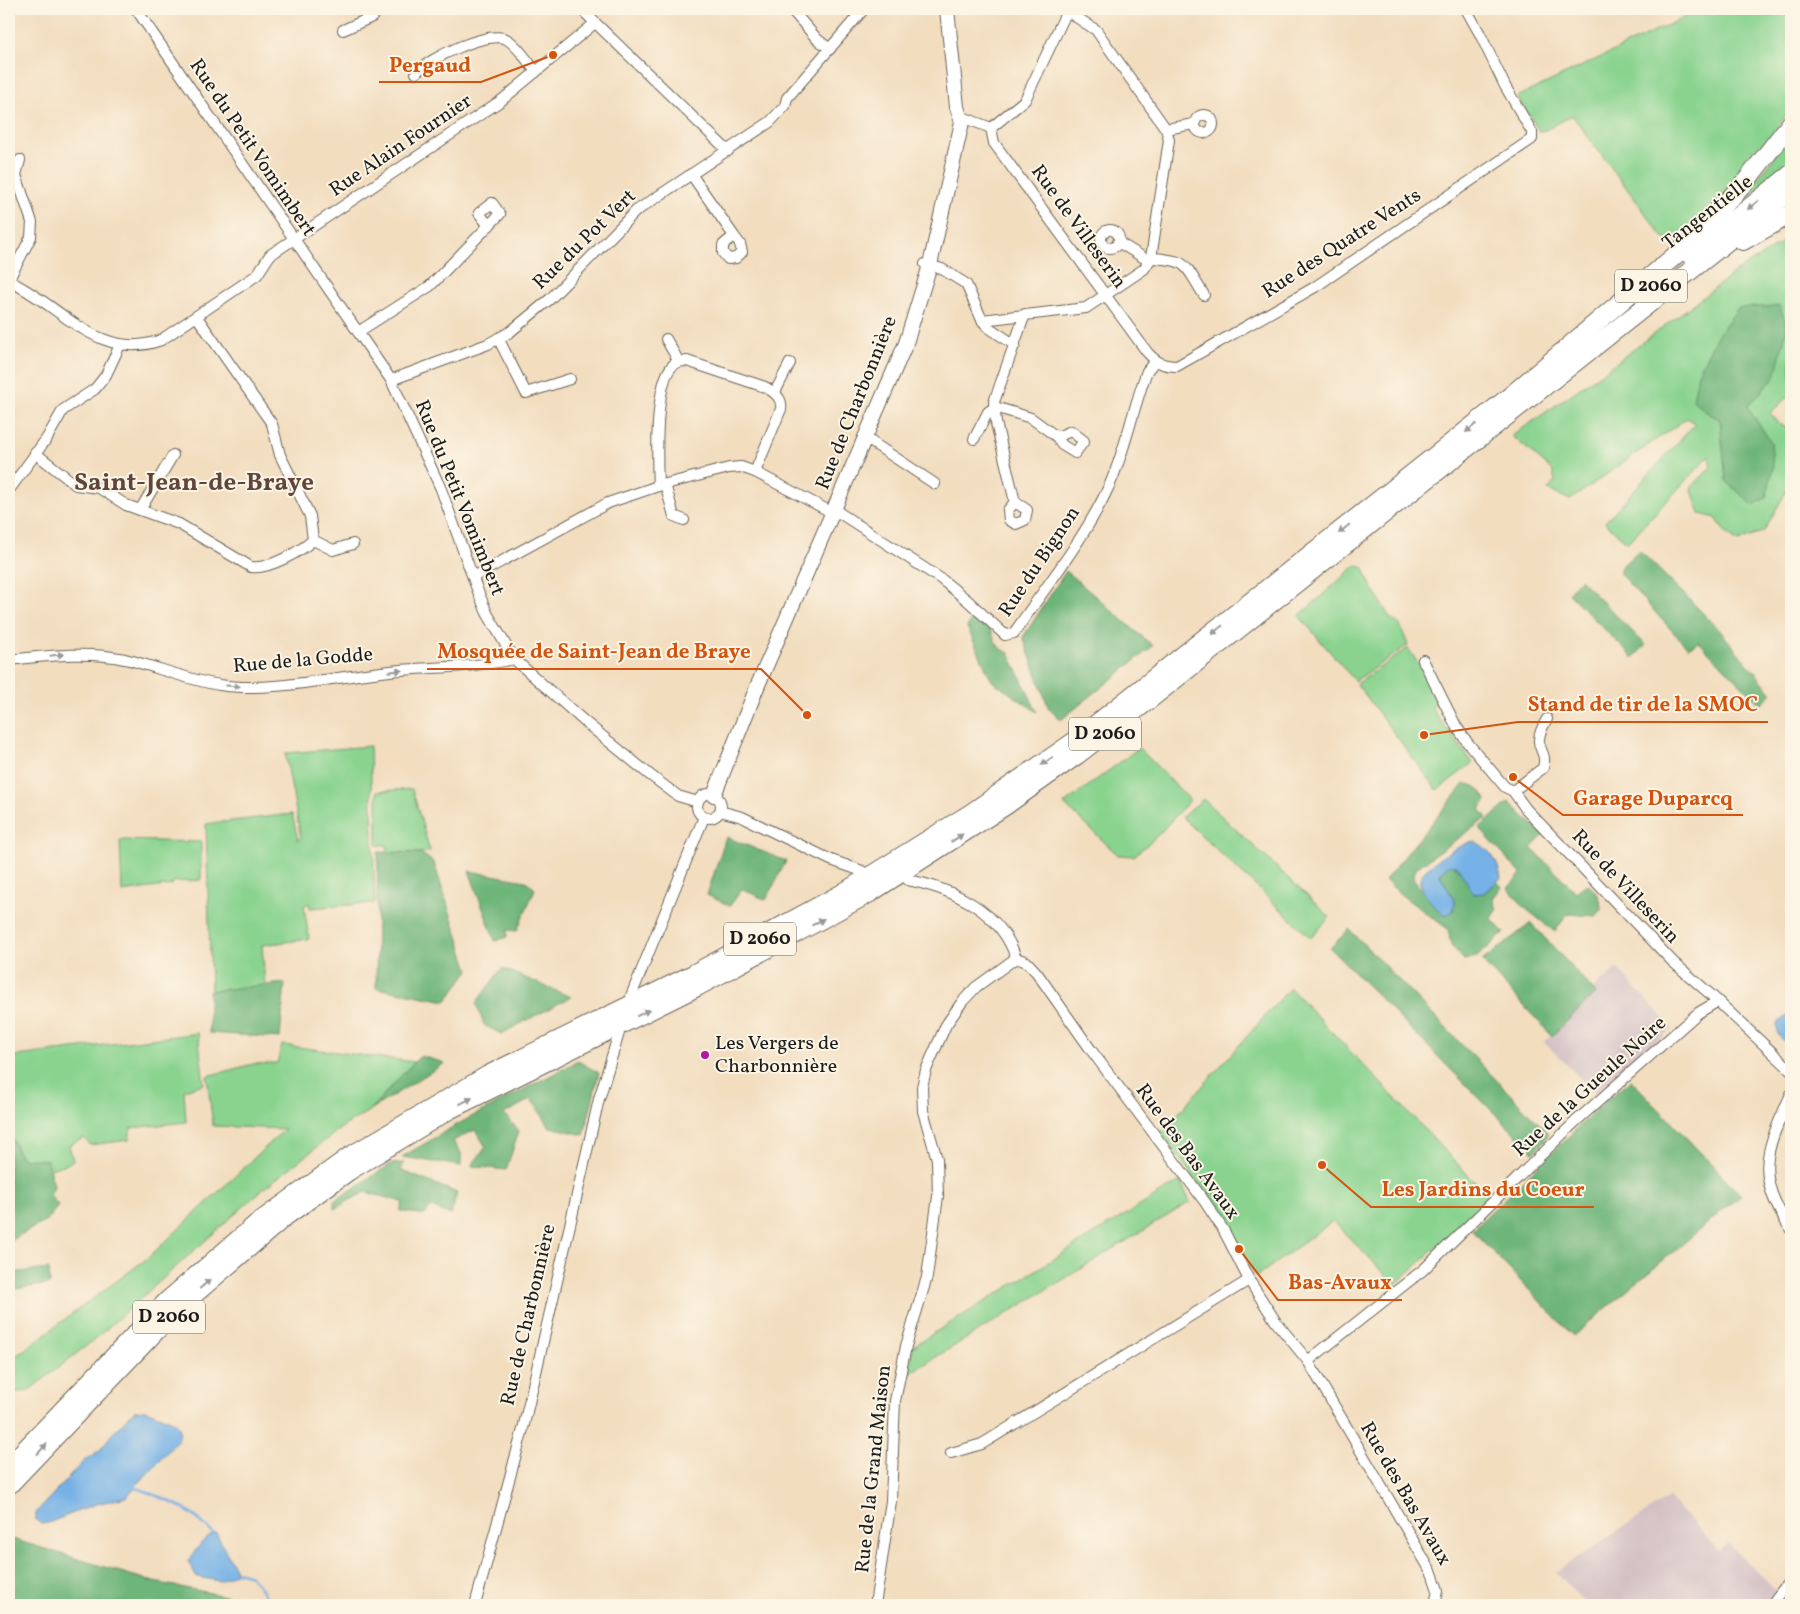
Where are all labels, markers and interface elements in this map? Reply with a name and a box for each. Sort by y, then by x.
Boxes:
callout: Pergaud [379,46,481,82]
text: Pergaud [389,52,471,81]
street label: Rue du Petit Vomimbert [182,54,322,242]
street label: Rue Alain Fournier [324,88,478,204]
street label: Rue de Villeserin [1023,159,1133,295]
street label: Tangentielle [1657,169,1759,257]
street label: Rue des Quatre Vents [1257,182,1427,306]
street label: Rue du Pot Vert [527,183,643,297]
one-way arrow [1747,199,1760,210]
road number: D 2060 [1615,270,1687,302]
street label: Rue de Charbonnière [809,312,905,494]
street label: Rue du Petit Vomimbert [407,396,511,600]
one-way arrow [1465,422,1478,433]
district label: Saint-Jean-de-Braye [74,466,314,501]
street label: Rue du Bignon [993,501,1087,623]
one-way arrow [1338,523,1351,534]
one-way arrow [1211,624,1224,635]
callout: Mosquée de Saint-Jean de Braye [427,633,761,669]
text: Mosquée de Saint-Jean de Braye [437,638,751,667]
street label: Rue de la Godde [232,641,374,681]
one-way arrow [50,650,66,658]
one-way arrow [387,666,403,674]
one-way arrow [226,683,242,691]
callout: Stand de tir de la SMOC [1518,686,1768,722]
text: Stand de tir de la SMOC [1528,691,1758,720]
road number: D 2060 [1069,718,1141,751]
one-way arrow [1040,756,1054,766]
callout: Garage Duparcq [1563,779,1743,815]
text: Garage Duparcq [1573,785,1733,814]
street label: Rue de Villeserin [1565,824,1685,950]
one-way arrow [950,833,964,843]
one-way arrow [811,918,825,926]
road number: D 2060 [724,922,796,956]
one-way arrow [636,1009,650,1017]
street label: Rue de la Gueule Noire [1507,1010,1673,1164]
place label: Les Vergers de Charbonnière [715,1030,839,1081]
marker: Les Vergers de Charbonnière [699,1049,711,1061]
street label: Rue des Bas Avaux [1128,1078,1246,1226]
one-way arrow [459,1097,473,1105]
callout: Les Jardins du Coeur [1371,1171,1594,1207]
text: Les Jardins du Coeur [1381,1176,1585,1205]
street label: Rue de Charbonnière [495,1222,563,1408]
callout: Bas-Avaux [1278,1264,1402,1300]
text: Bas-Avaux [1288,1269,1392,1298]
one-way arrow [199,1278,211,1290]
road number: D 2060 [133,1300,205,1334]
street label: Rue de la Grand Maison [849,1364,899,1574]
street label: Rue des Bas Avaux [1352,1417,1458,1571]
one-way arrow [36,1444,48,1456]

